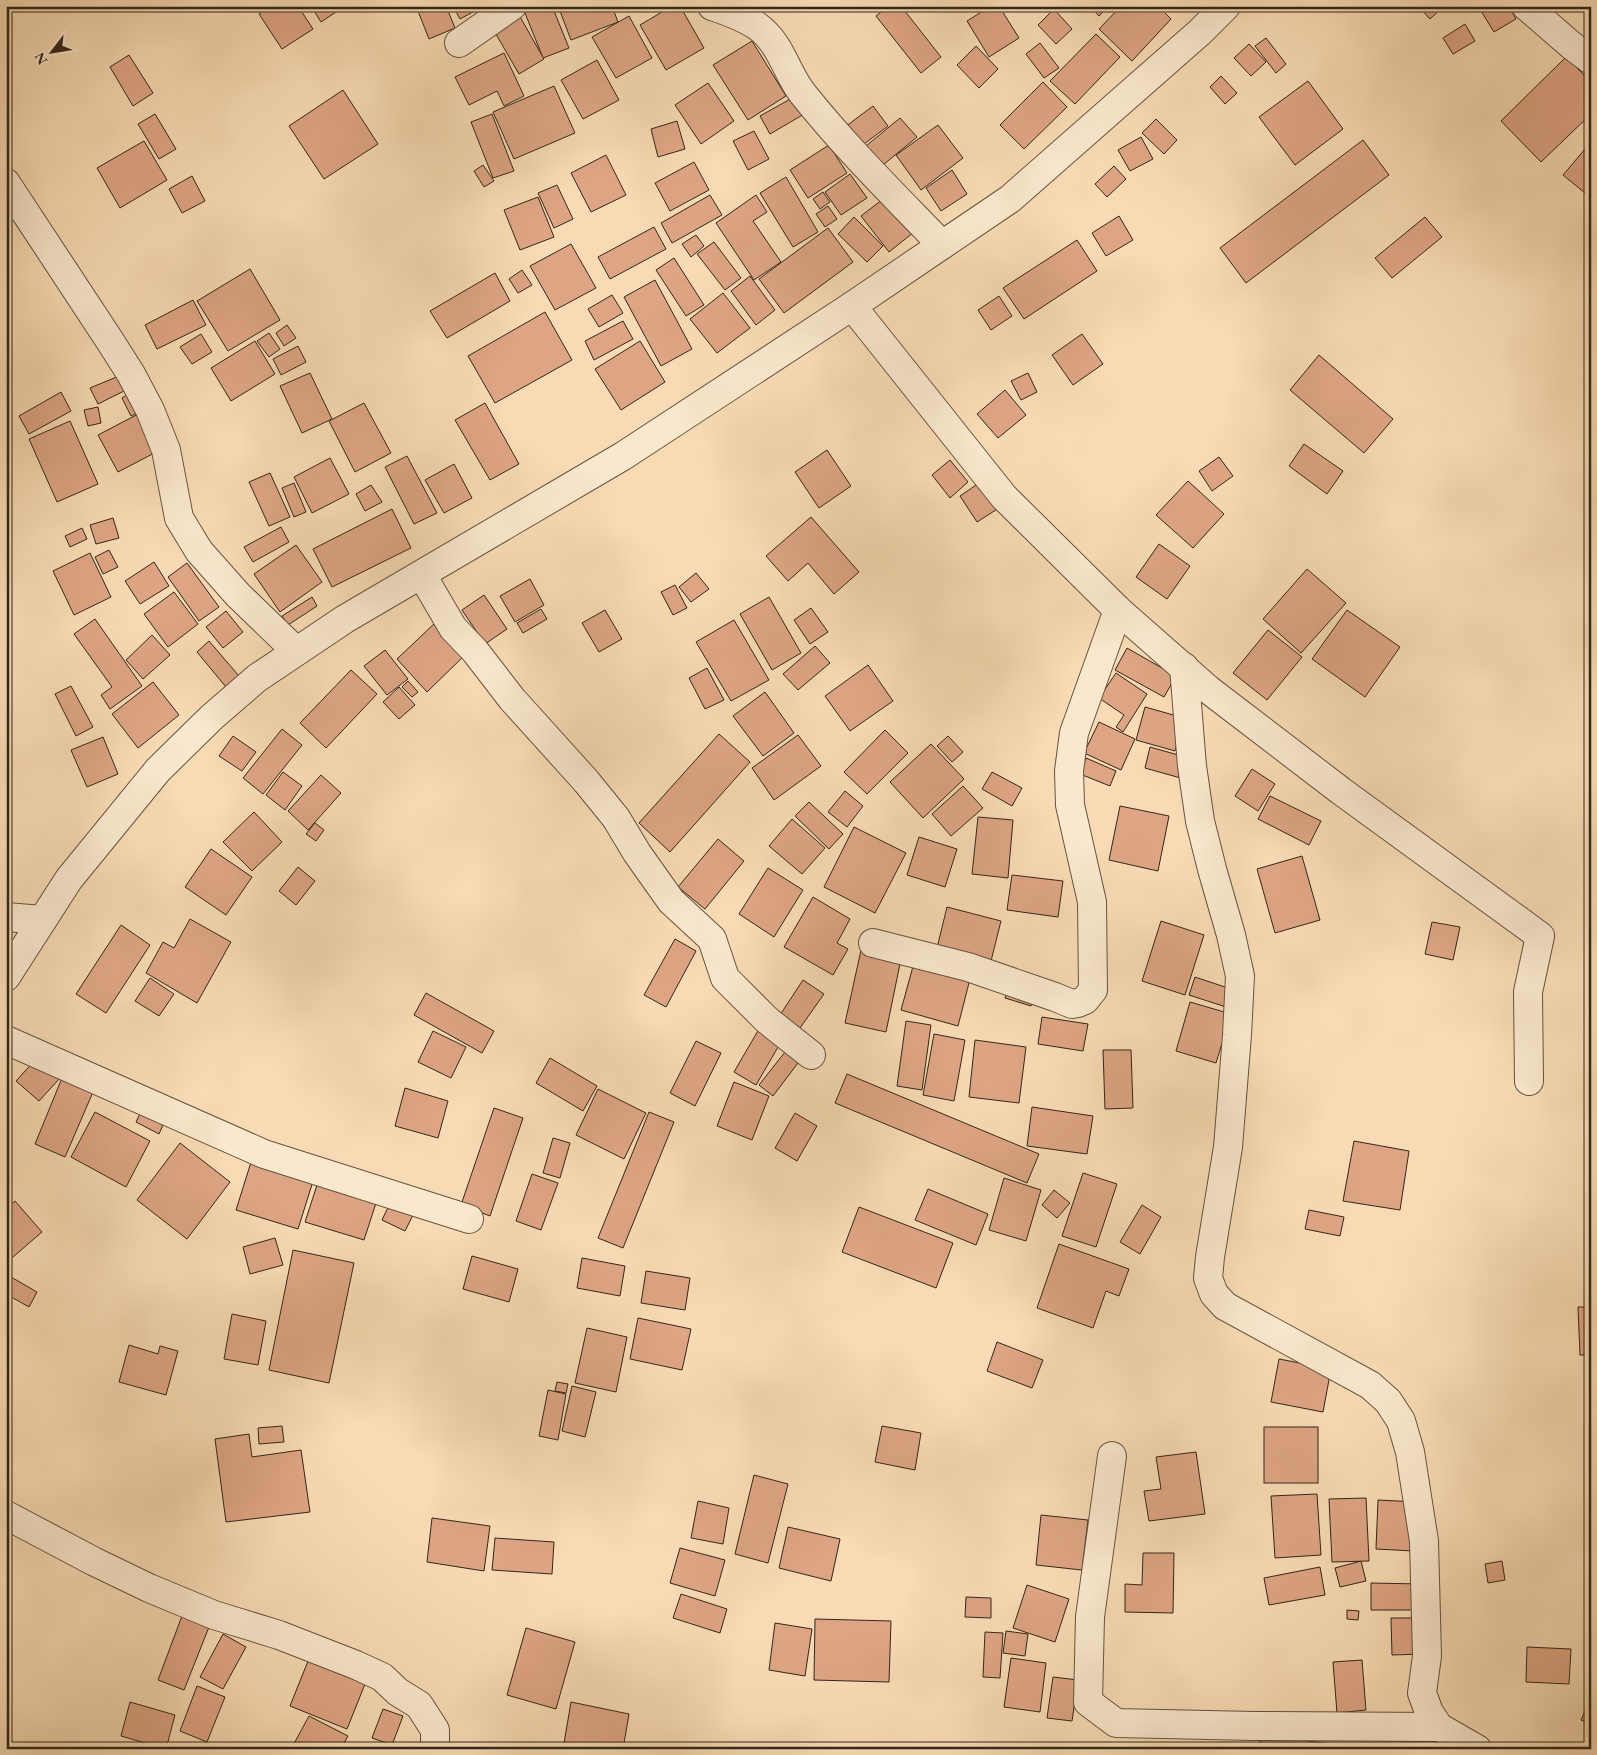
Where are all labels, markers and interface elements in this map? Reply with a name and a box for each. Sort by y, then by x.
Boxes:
north arrow [28,28,78,78]
text: N [30,49,51,68]

